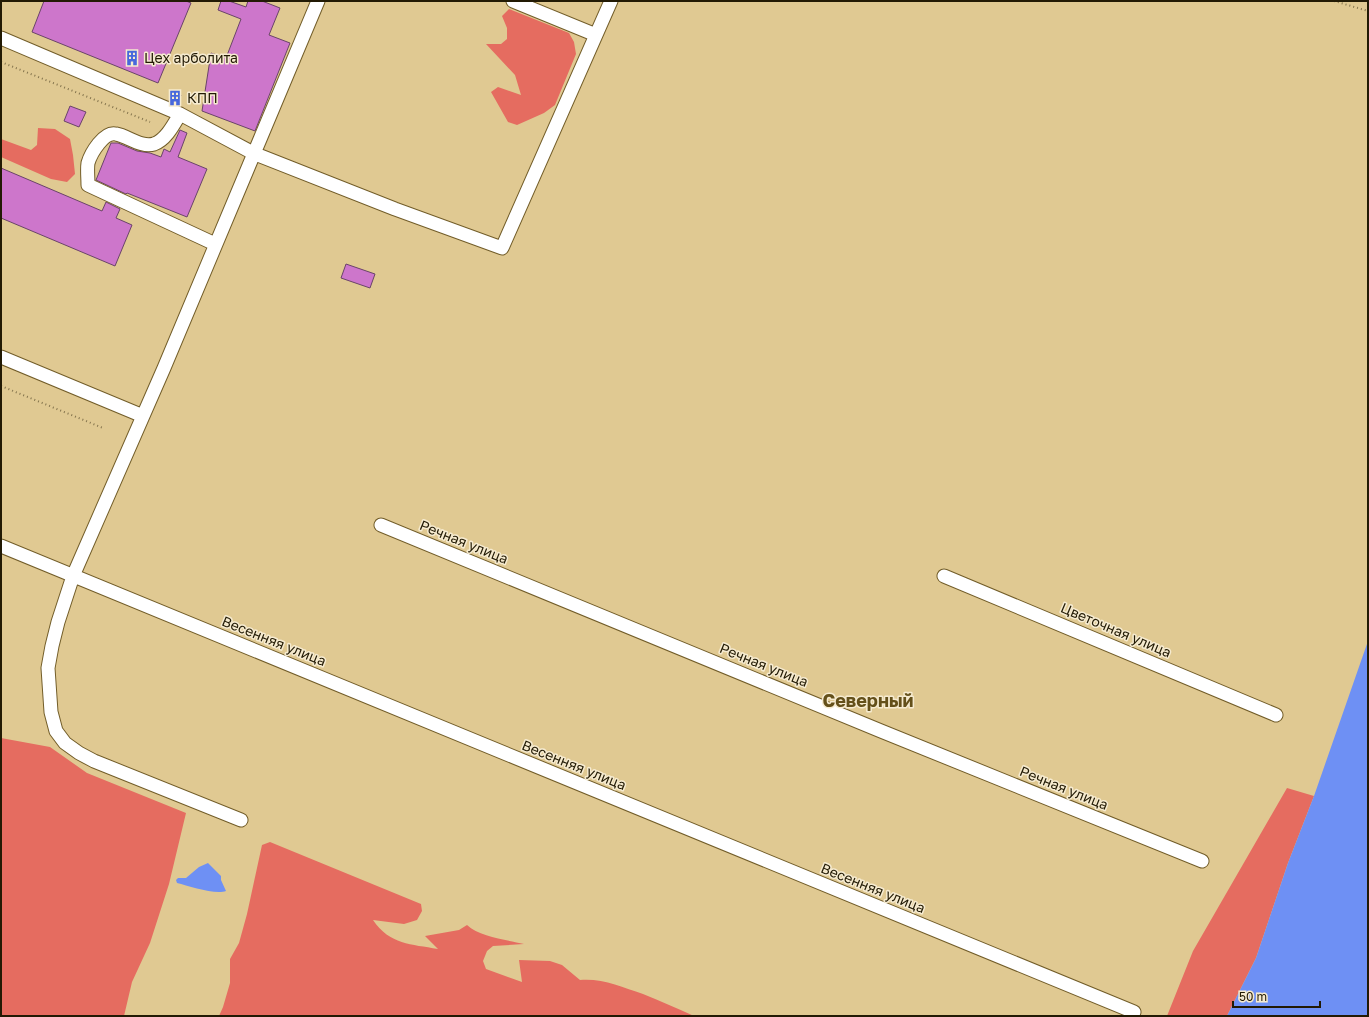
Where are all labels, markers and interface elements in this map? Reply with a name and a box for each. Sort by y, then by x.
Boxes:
building icon: Цех арболита [123,49,141,67]
place label: Цех арболита [144,49,238,66]
building icon: КПП [166,89,184,107]
place label: КПП [187,89,218,106]
street label: Речная улица [417,516,511,567]
street label: Цветочная улица [1058,599,1174,661]
street label: Весенняя улица [220,612,329,669]
street label: Речная улица [717,639,811,690]
district label: Северный [822,689,914,711]
street label: Весенняя улица [520,736,629,793]
street label: Речная улица [1017,762,1111,813]
street label: Весенняя улица [819,859,928,916]
scale bar [1233,983,1320,1009]
text: 50 m [1239,989,1267,1004]

